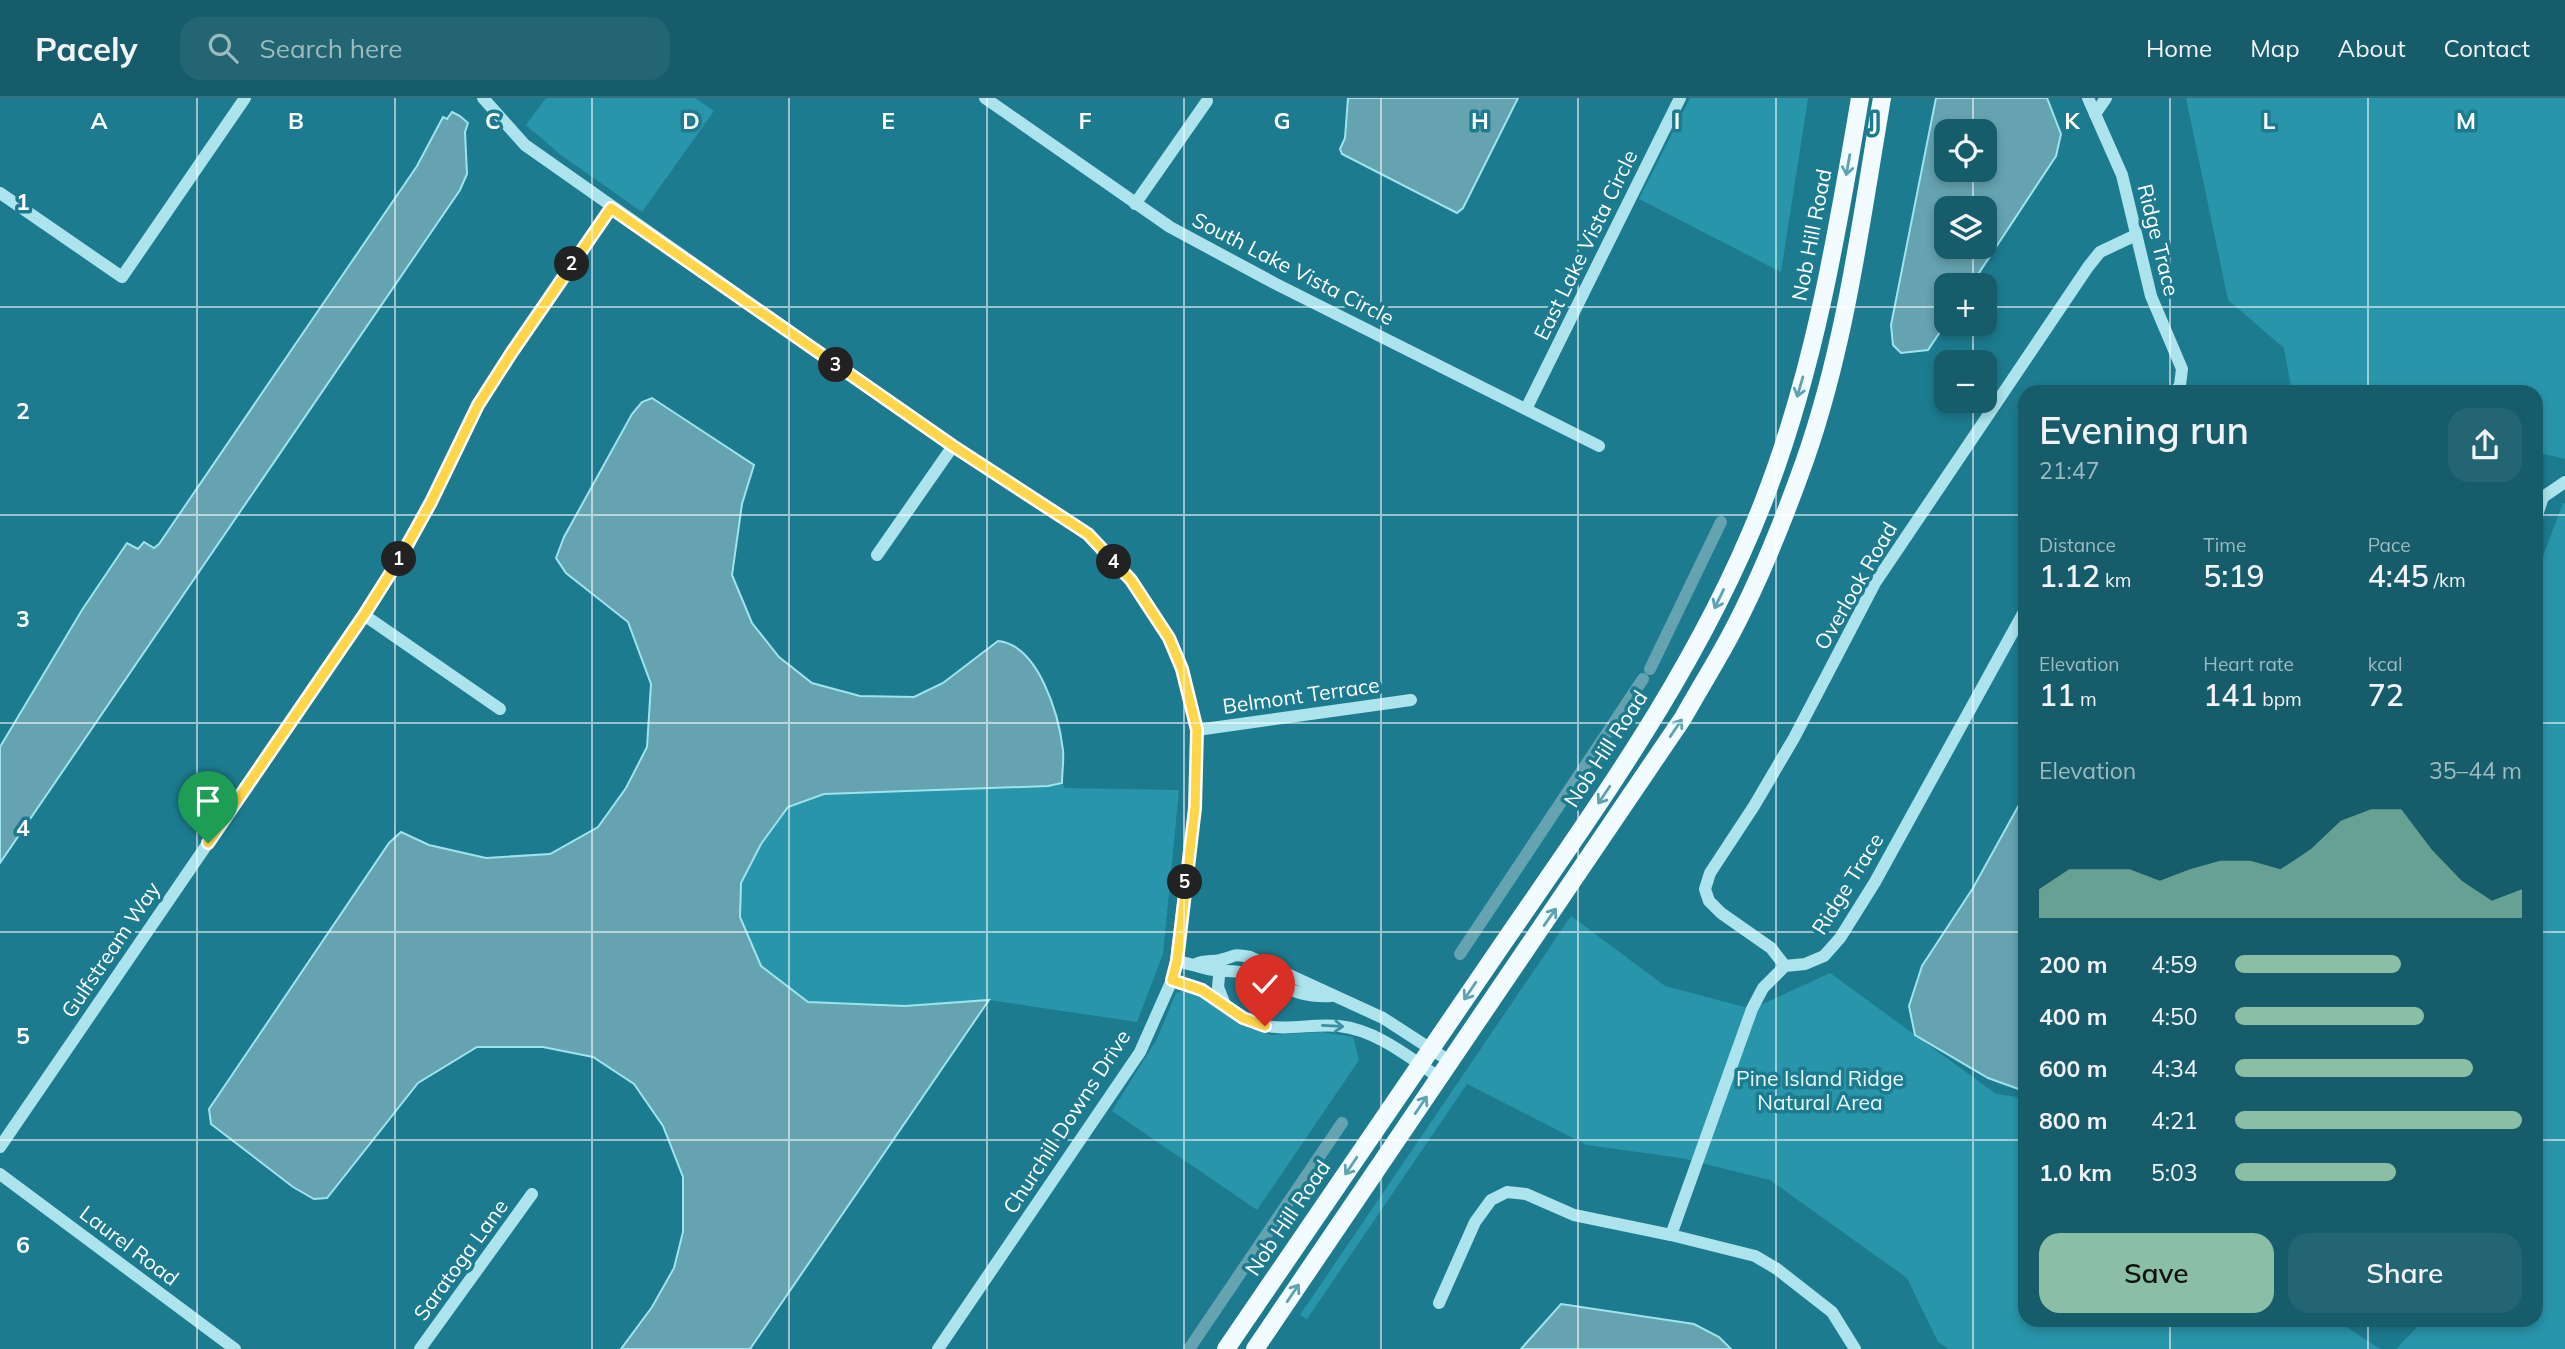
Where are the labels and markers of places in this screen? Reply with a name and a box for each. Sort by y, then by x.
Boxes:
pin: 2 [554,246,590,282]
pin: 3 [818,348,854,382]
pin: 1 [382,542,416,576]
pin: 4 [1096,545,1132,580]
pin [178,771,238,843]
pin: 5 [1168,864,1202,900]
pin [1235,954,1295,1026]

